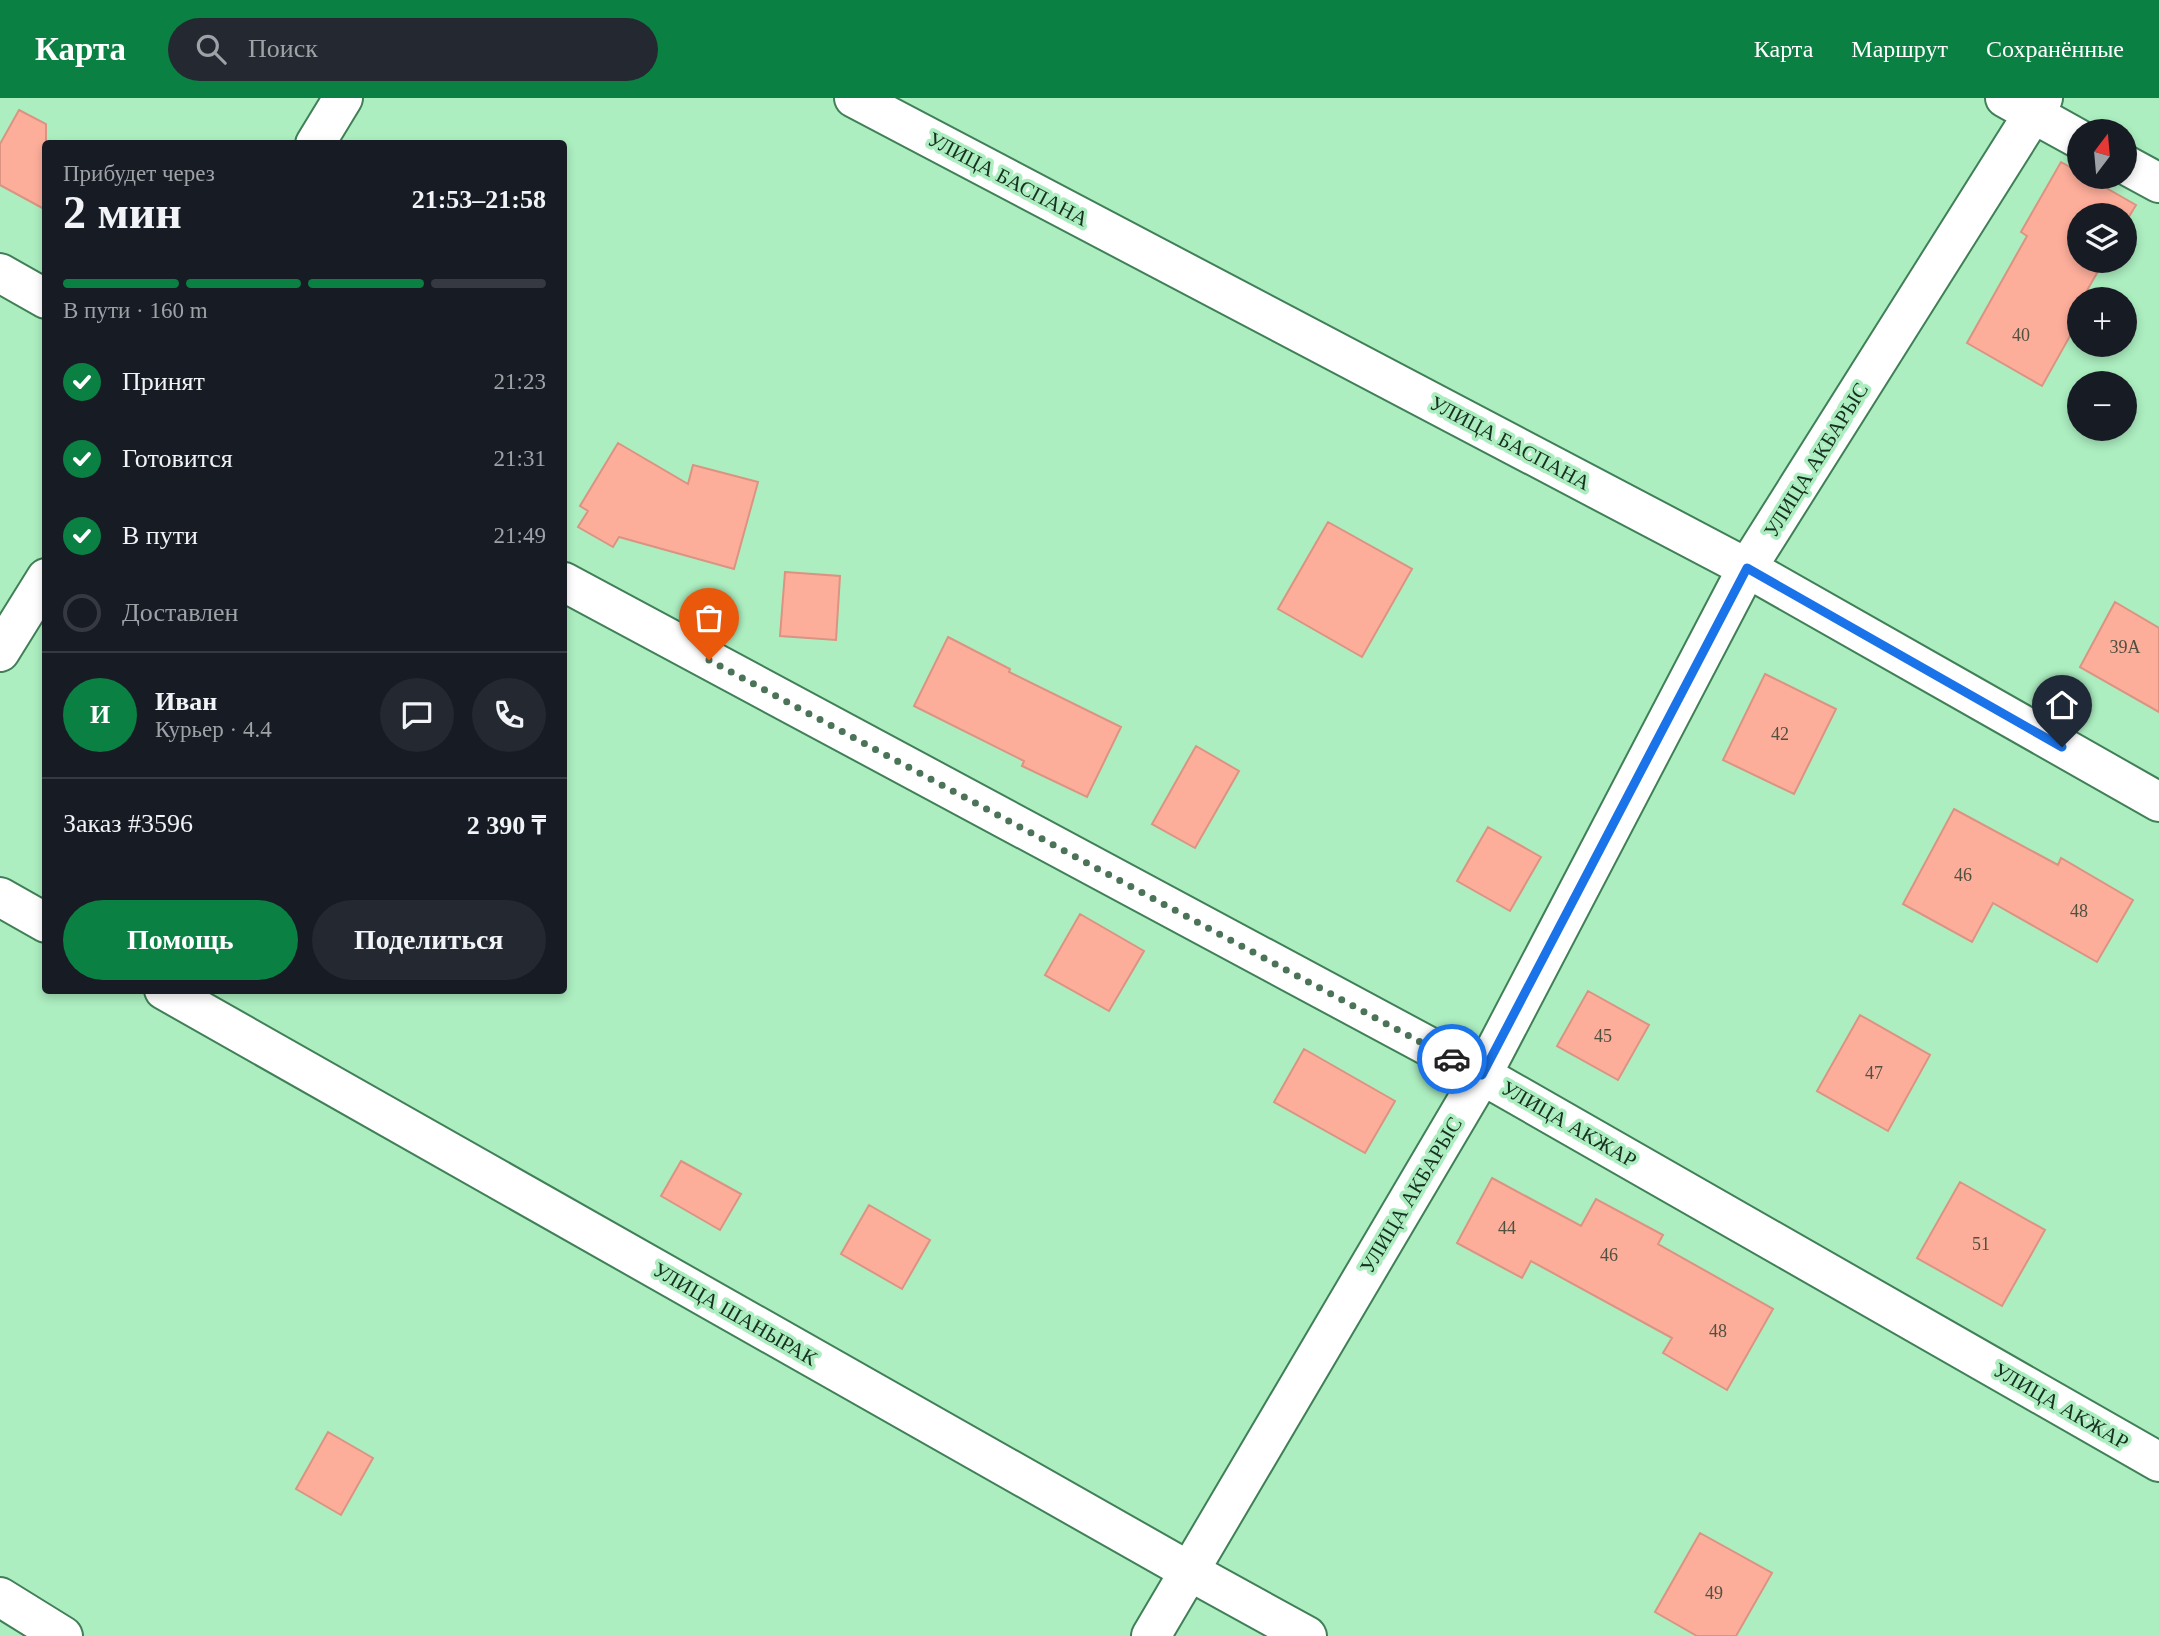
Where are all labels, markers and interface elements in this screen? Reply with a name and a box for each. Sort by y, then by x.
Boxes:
search box [168,18,658,81]
icon: search [192,30,230,68]
text: Карта [35,31,126,67]
text: Поиск [248,34,318,63]
text: Карта [1754,36,1813,62]
text: Маршрут [1851,36,1948,62]
text: Сохранённые [1986,36,2124,62]
north arrow [2067,119,2137,189]
map controls [2067,119,2137,441]
street label: УЛИЦА БАСПАНА [924,127,1093,232]
text: Прибудет через [63,161,215,186]
text: 21:53–21:58 [412,185,546,214]
text: 2 мин [63,187,182,238]
button: layers [2067,203,2137,273]
button: + [2067,287,2137,357]
text: В пути · 160 m [63,298,208,323]
house number: 40 [2012,325,2030,345]
icon: check [63,363,101,401]
text: Принят [122,367,205,396]
text: 21:23 [494,369,546,394]
button: − [2067,371,2137,441]
street label: УЛИЦА АКБАРЫС [1759,378,1873,542]
street label: УЛИЦА БАСПАНА [1426,391,1595,496]
icon: check [63,440,101,478]
text: Готовится [122,444,233,473]
text: 21:31 [494,446,546,471]
icon: check [63,517,101,555]
text: В пути [122,521,198,550]
text: 21:49 [494,523,546,548]
pin [679,588,739,660]
text: Доставлен [122,598,239,627]
icon: bag [690,599,728,637]
house number: 39А [2110,637,2141,657]
pin [2032,675,2092,747]
button: chat [380,678,454,752]
button: phone [472,678,546,752]
icon: home [2043,686,2081,724]
text: Иван [155,687,217,716]
text: И [90,700,110,729]
text: Курьер · 4.4 [155,717,272,742]
house number: 42 [1771,724,1789,744]
text: Заказ #3596 [63,809,193,838]
text: 2 390 ₸ [467,811,546,840]
house number: 46 [1954,865,1972,885]
button: Помощь [63,900,298,980]
button: Поделиться [312,900,546,980]
house number: 48 [2070,901,2088,921]
courier [1417,1024,1487,1094]
house number: 45 [1594,1026,1612,1046]
icon: car [1433,1040,1471,1078]
house number: 47 [1865,1063,1883,1083]
street label: УЛИЦА АКЖАР [1497,1076,1641,1172]
street label: УЛИЦА АКБАРЫС [1355,1113,1467,1277]
house number: 44 [1498,1218,1516,1238]
house number: 51 [1972,1234,1990,1254]
house number: 46 [1600,1245,1618,1265]
street label: УЛИЦА ШАНЫРАК [649,1257,822,1371]
house number: 48 [1709,1321,1727,1341]
street label: УЛИЦА АКЖАР [1989,1358,2133,1454]
house number: 49 [1705,1583,1723,1603]

